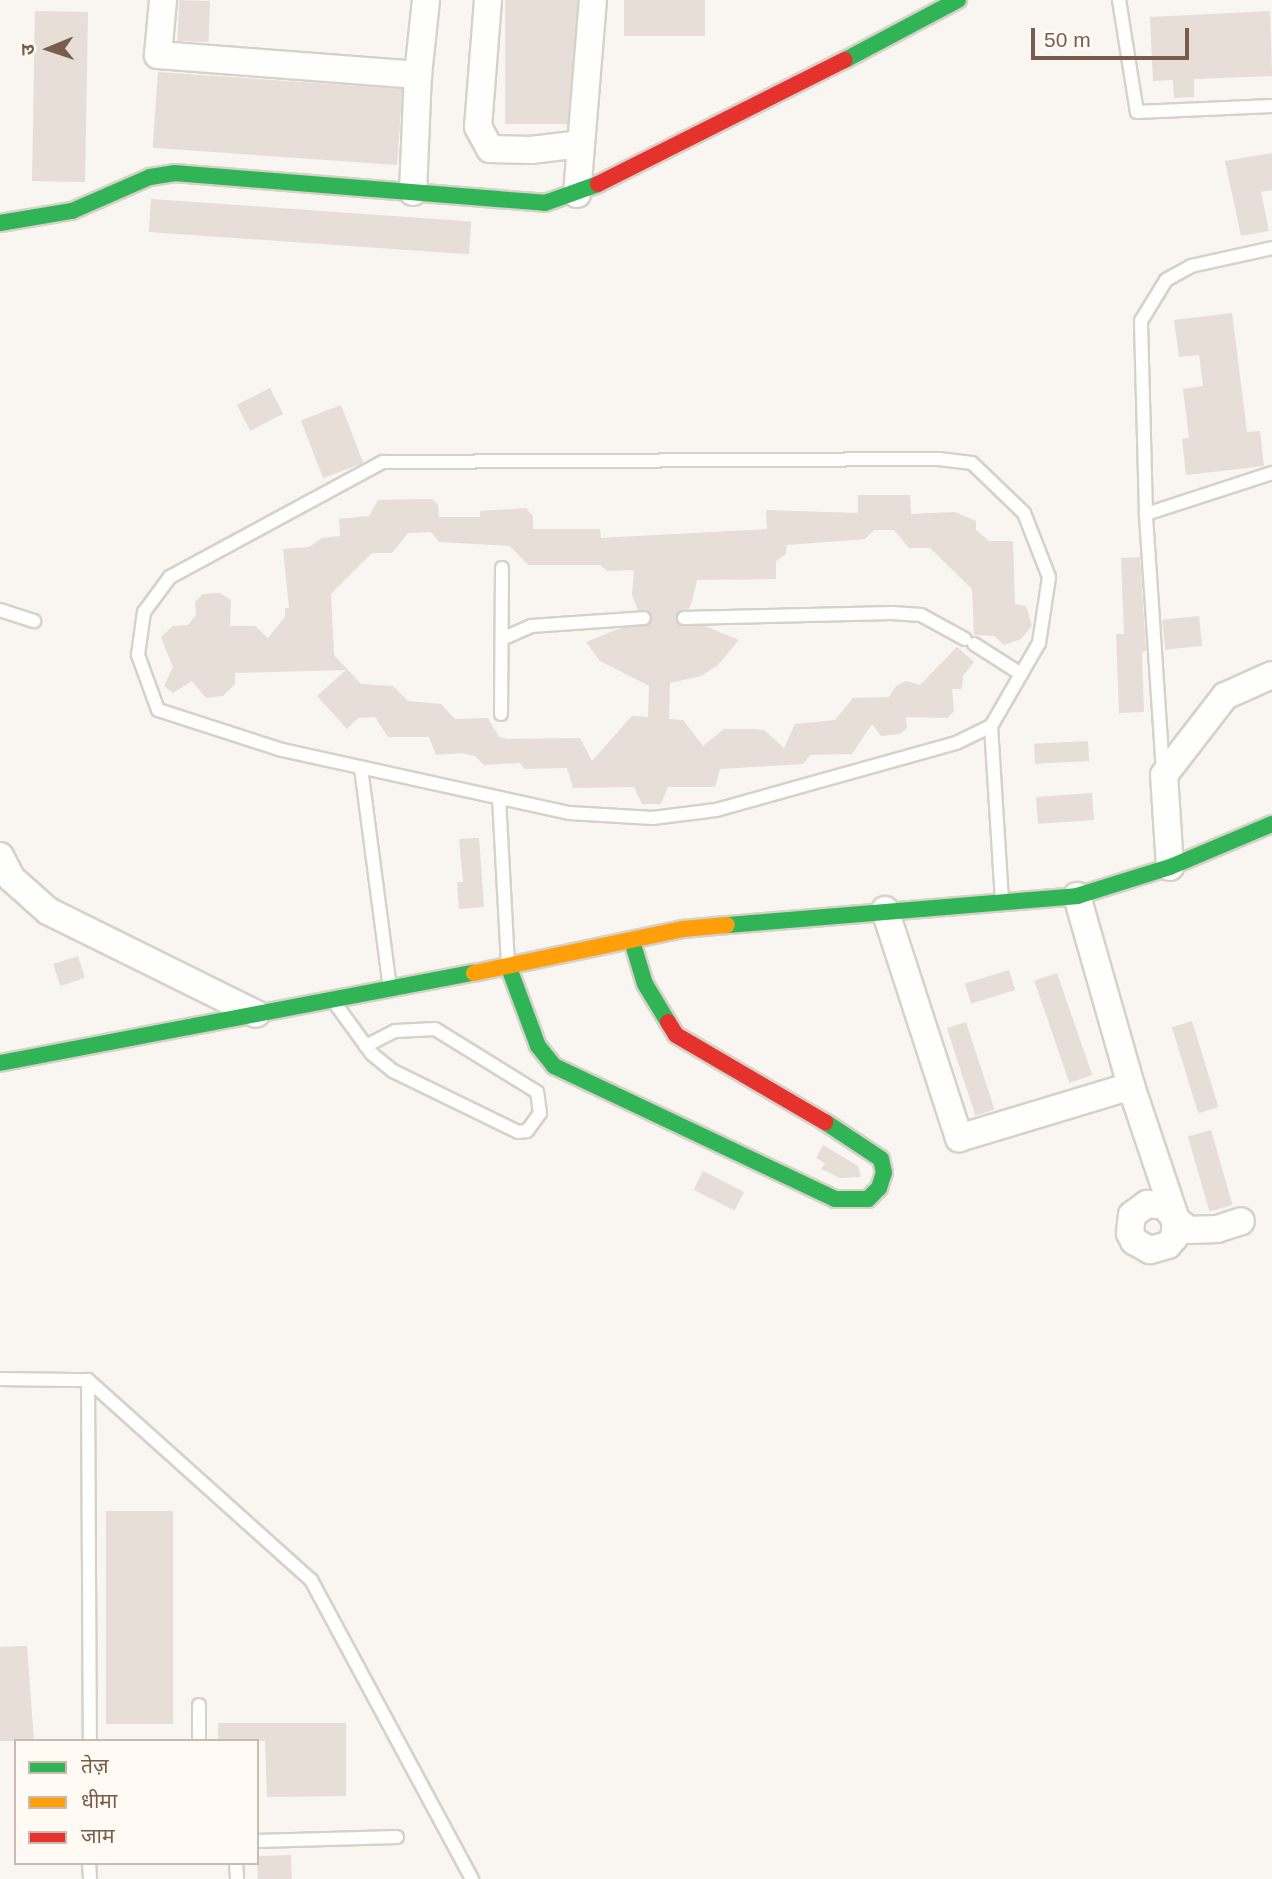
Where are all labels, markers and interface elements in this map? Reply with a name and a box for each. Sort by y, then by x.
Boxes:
north arrow [14,14,84,84]
scale bar [1034,14,1192,58]
text: 50 m [1044,28,1091,51]
text: उ [17,44,38,56]
legend [14,1739,259,1865]
text: तेज़ [81,1754,109,1777]
text: धीमा [81,1789,117,1812]
text: जाम [81,1824,115,1847]

